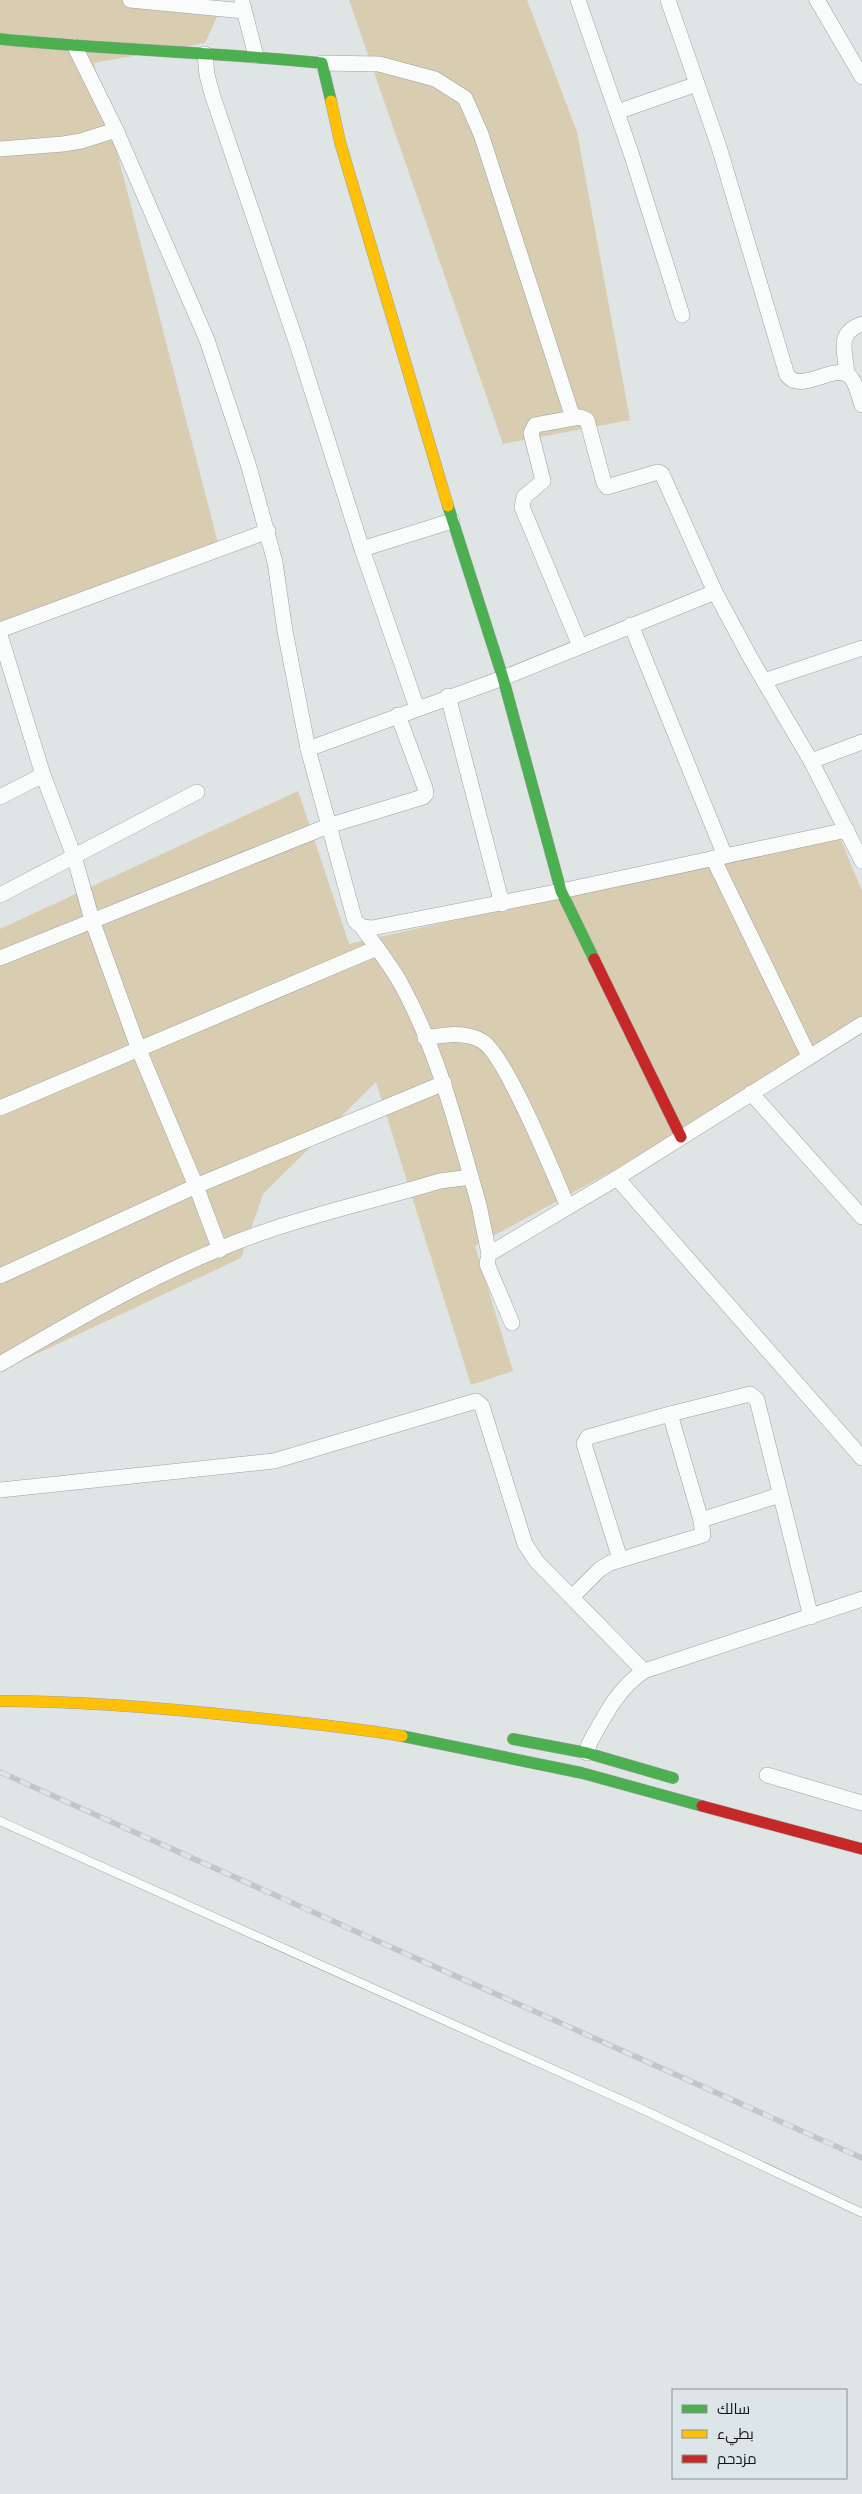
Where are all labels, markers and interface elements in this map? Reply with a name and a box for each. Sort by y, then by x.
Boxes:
legend [672,2389,847,2479]
text: سالك [717,2401,750,2417]
text: بطيء [717,2426,754,2446]
text: مزدحم [717,2451,757,2469]

